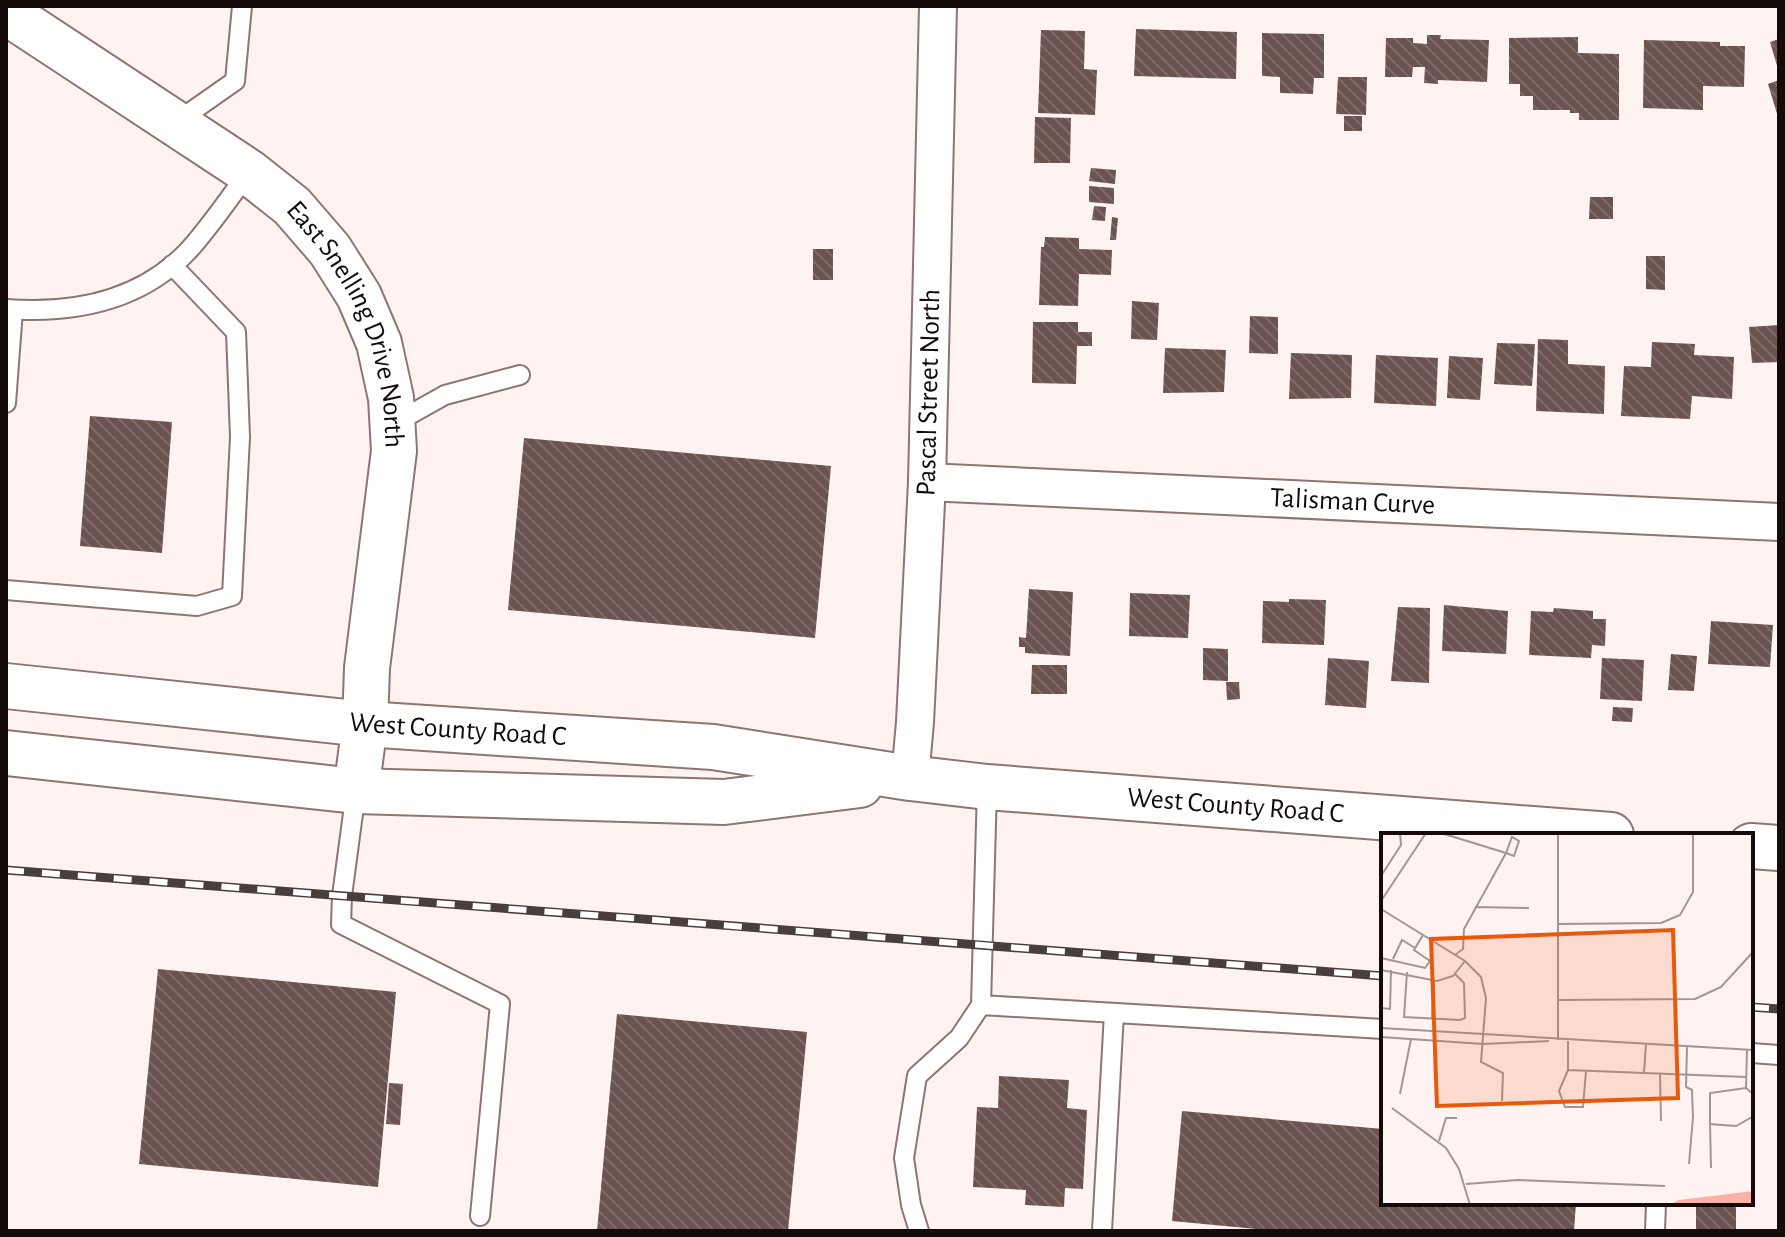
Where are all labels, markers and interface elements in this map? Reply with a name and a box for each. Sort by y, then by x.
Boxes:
street label: East Snelling Drive North [281,196,408,449]
street label: Pascal Street North [912,289,945,497]
street label: Talisman Curve [1269,484,1436,520]
street label: West County Road C [348,708,567,751]
street label: West County Road C [1126,784,1345,828]
inset map [1381,833,1753,1205]

